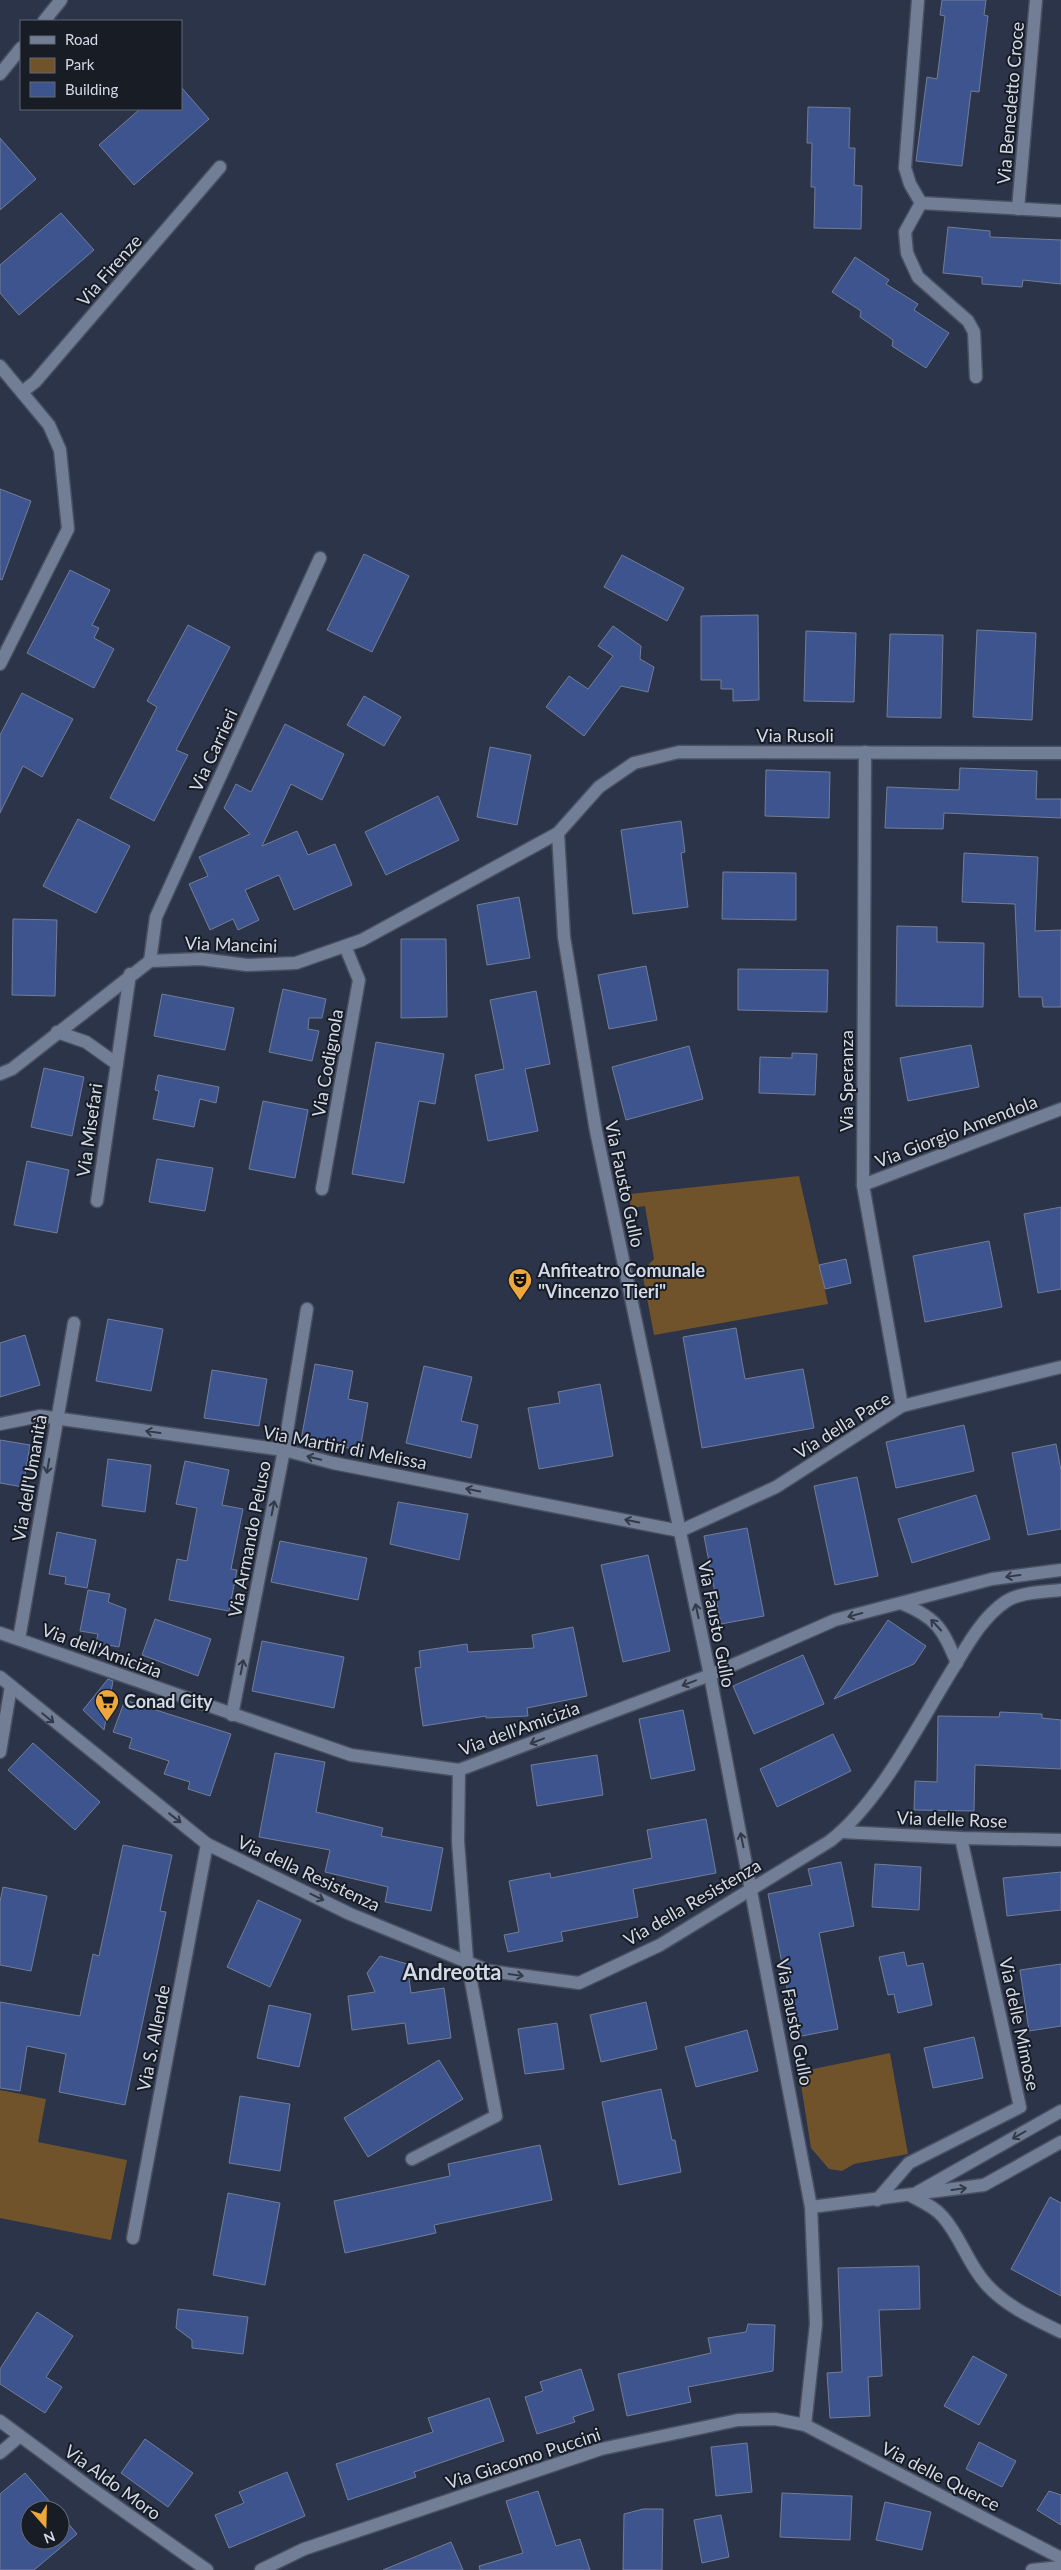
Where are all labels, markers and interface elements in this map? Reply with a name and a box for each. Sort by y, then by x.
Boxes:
legend [20,20,182,110]
street label: Via Benedetto Croce [992,21,1028,185]
text: Road [65,30,98,48]
text: Park [65,55,95,73]
text: Building [65,80,118,98]
street label: Via Firenze [72,230,146,310]
street label: Via Carrieri [184,705,242,795]
street label: Via Rusoli [756,724,834,746]
street label: Via Mancini [184,931,278,957]
street label: Via Codignola [307,1007,347,1119]
street label: Via Speranza [835,1030,857,1132]
street label: Via Misefari [72,1082,106,1178]
street label: Via Giorgio Amendola [872,1090,1040,1172]
street label: Via Fausto Gullo [601,1119,649,1249]
place label: Anfiteatro Comunale "Vincenzo Tieri" [537,1259,705,1302]
theatre icon: Anfiteatro Comunale "Vincenzo Tieri" [507,1267,533,1301]
street label: Via della Pace [790,1387,894,1463]
street label: Via dell'Umanità [7,1413,51,1543]
street label: Via Martiri di Melissa [261,1420,429,1474]
one-way arrow [146,1427,162,1437]
one-way arrow [306,1453,322,1462]
one-way arrow [43,1458,53,1474]
street label: Via Armando Peluso [223,1459,275,1619]
one-way arrow [465,1485,481,1495]
one-way arrow [269,1500,278,1516]
one-way arrow [625,1516,641,1526]
street label: Via Fausto Gullo [694,1559,740,1689]
one-way arrow [1005,1571,1021,1581]
one-way arrow [692,1604,701,1620]
one-way arrow [848,1611,864,1620]
street label: Via dell'Amicizia [39,1618,165,1682]
one-way arrow [930,1619,942,1632]
one-way arrow [237,1660,247,1676]
one-way arrow [682,1679,697,1688]
supermarket icon: Conad City [94,1688,120,1722]
place label: Conad City [124,1690,213,1712]
street label: Via dell'Amicizia [456,1696,582,1760]
one-way arrow [41,1712,54,1723]
one-way arrow [530,1737,545,1746]
street label: Via delle Rose [896,1806,1008,1832]
one-way arrow [169,1813,182,1824]
street label: Via della Resistenza [234,1830,384,1916]
one-way arrow [737,1832,746,1848]
street label: Via della Resistenza [619,1854,765,1950]
one-way arrow [309,1893,324,1902]
street label: Via delle Mimose [995,1955,1045,2093]
street label: Via Fausto Gullo [772,1957,818,2087]
district label: Andreotta [402,1958,501,1985]
one-way arrow [508,1970,524,1980]
street label: Via S. Allende [132,1983,174,2093]
one-way arrow [1012,2131,1026,2141]
one-way arrow [951,2183,967,2193]
street label: Via Giacomo Puccini [443,2423,603,2493]
street label: Via delle Querce [878,2437,1004,2515]
street label: Via Aldo Moro [61,2440,165,2524]
north arrow [20,2500,70,2550]
text: N [42,2528,58,2548]

